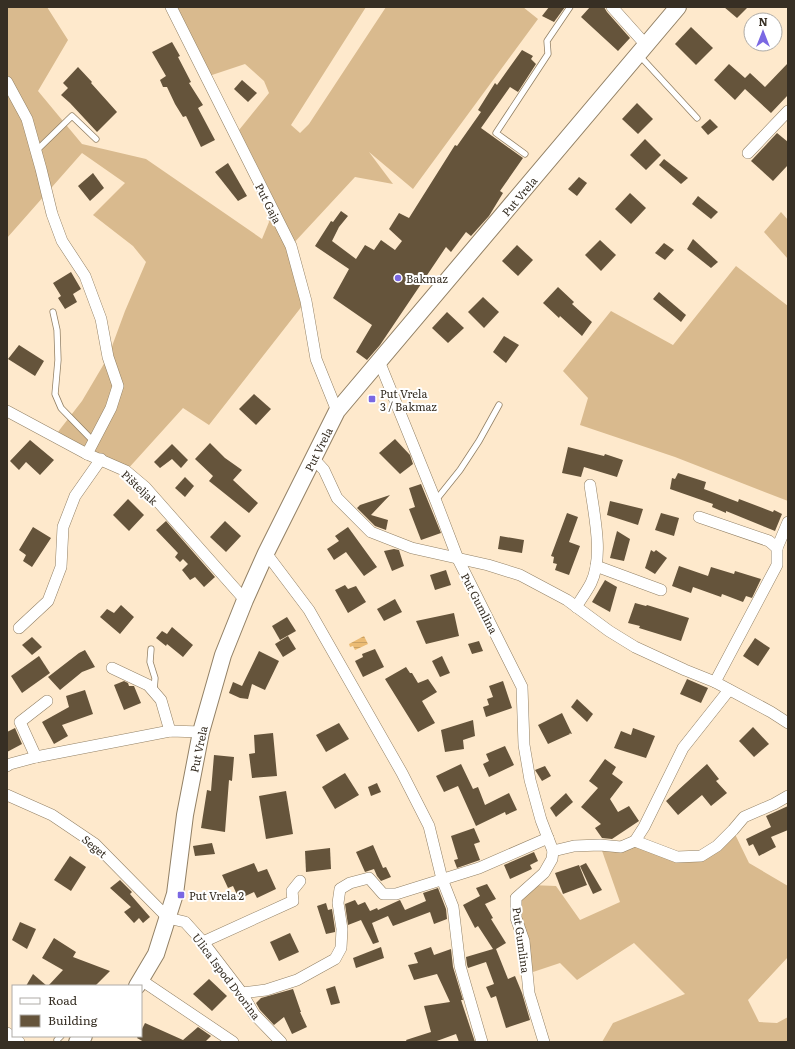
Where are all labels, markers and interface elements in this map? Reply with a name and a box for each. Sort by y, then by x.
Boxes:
north arrow [743,12,783,52]
text: N [758,13,768,29]
street label: Put Vrela [498,173,540,219]
street label: Put Gaja [252,180,286,226]
place label: Bakmaz [406,270,448,286]
marker: Bakmaz [393,273,403,283]
place label: Put Vrela 3 / Bakmaz [380,385,438,414]
marker: Put Vrela 3 / Bakmaz [367,394,377,404]
street label: Put Vrela [300,424,336,474]
street label: Pišteljak [118,466,162,508]
street label: Put Gumlina [458,570,502,636]
street label: Put Vrela [185,724,211,774]
street label: Seget [79,831,111,862]
place label: Put Vrela 2 [189,887,245,903]
marker: Put Vrela 2 [176,890,186,900]
street label: Put Gumlina [509,906,535,974]
street label: Ulica Ispod Dvorina [189,929,265,1023]
legend [12,985,142,1037]
text: Road [48,991,78,1009]
text: Building [48,1011,98,1029]

